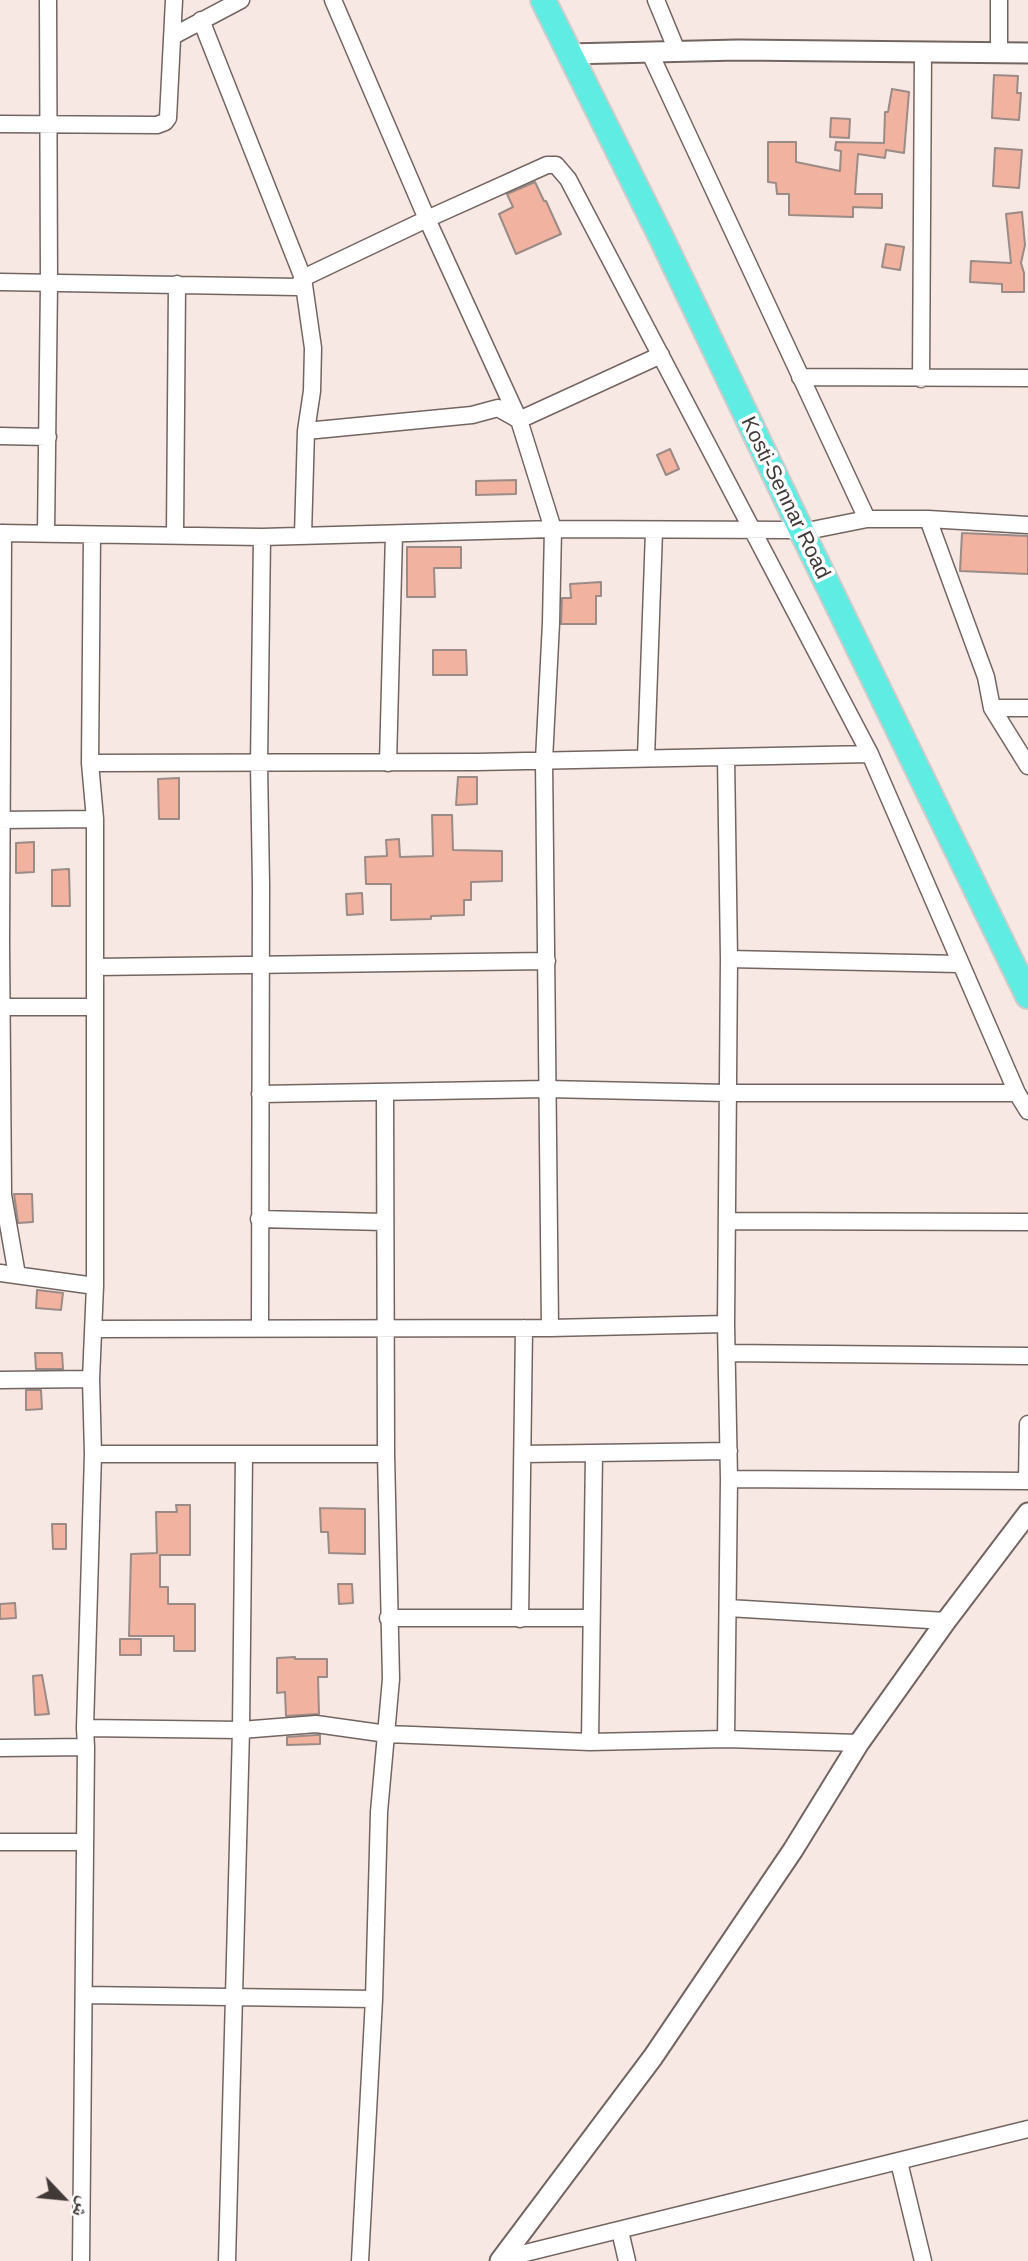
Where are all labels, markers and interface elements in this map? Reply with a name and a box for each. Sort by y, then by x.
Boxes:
street label: Kosti-Sennar Road [735,413,835,583]
north arrow [28,2163,98,2233]
text: ش [68,2194,96,2221]

